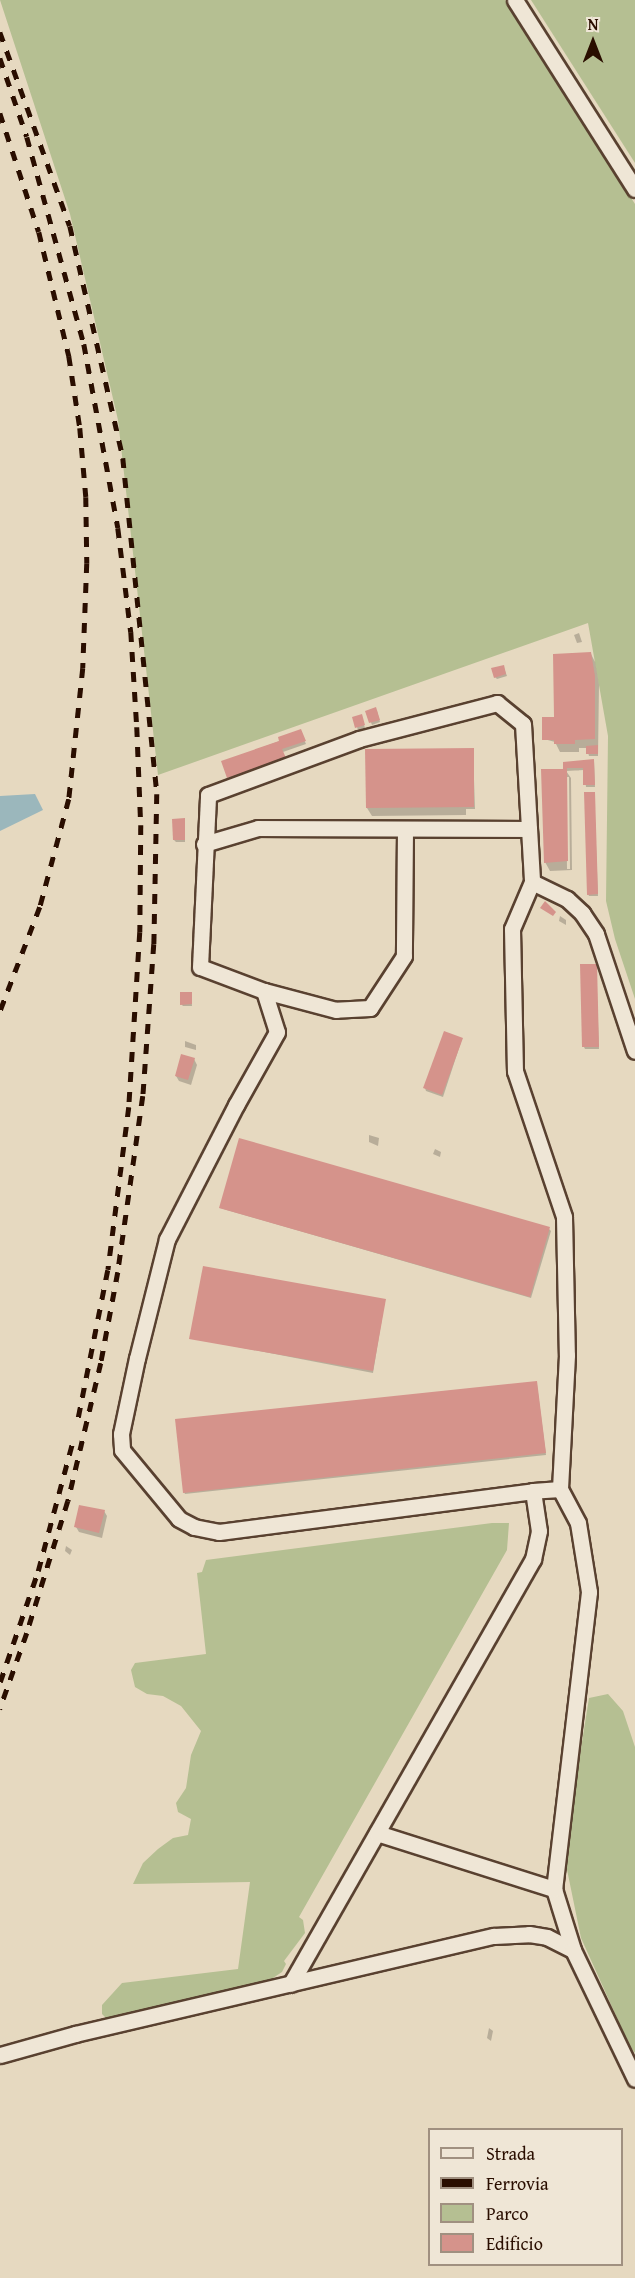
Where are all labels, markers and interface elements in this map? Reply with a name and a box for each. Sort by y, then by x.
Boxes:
north arrow [563,12,623,72]
text: N [588,12,598,36]
legend [428,2128,623,2266]
text: Strada [486,2140,535,2167]
text: Ferrovia [486,2170,548,2197]
text: Parco [486,2200,529,2227]
text: Edificio [486,2230,543,2257]

